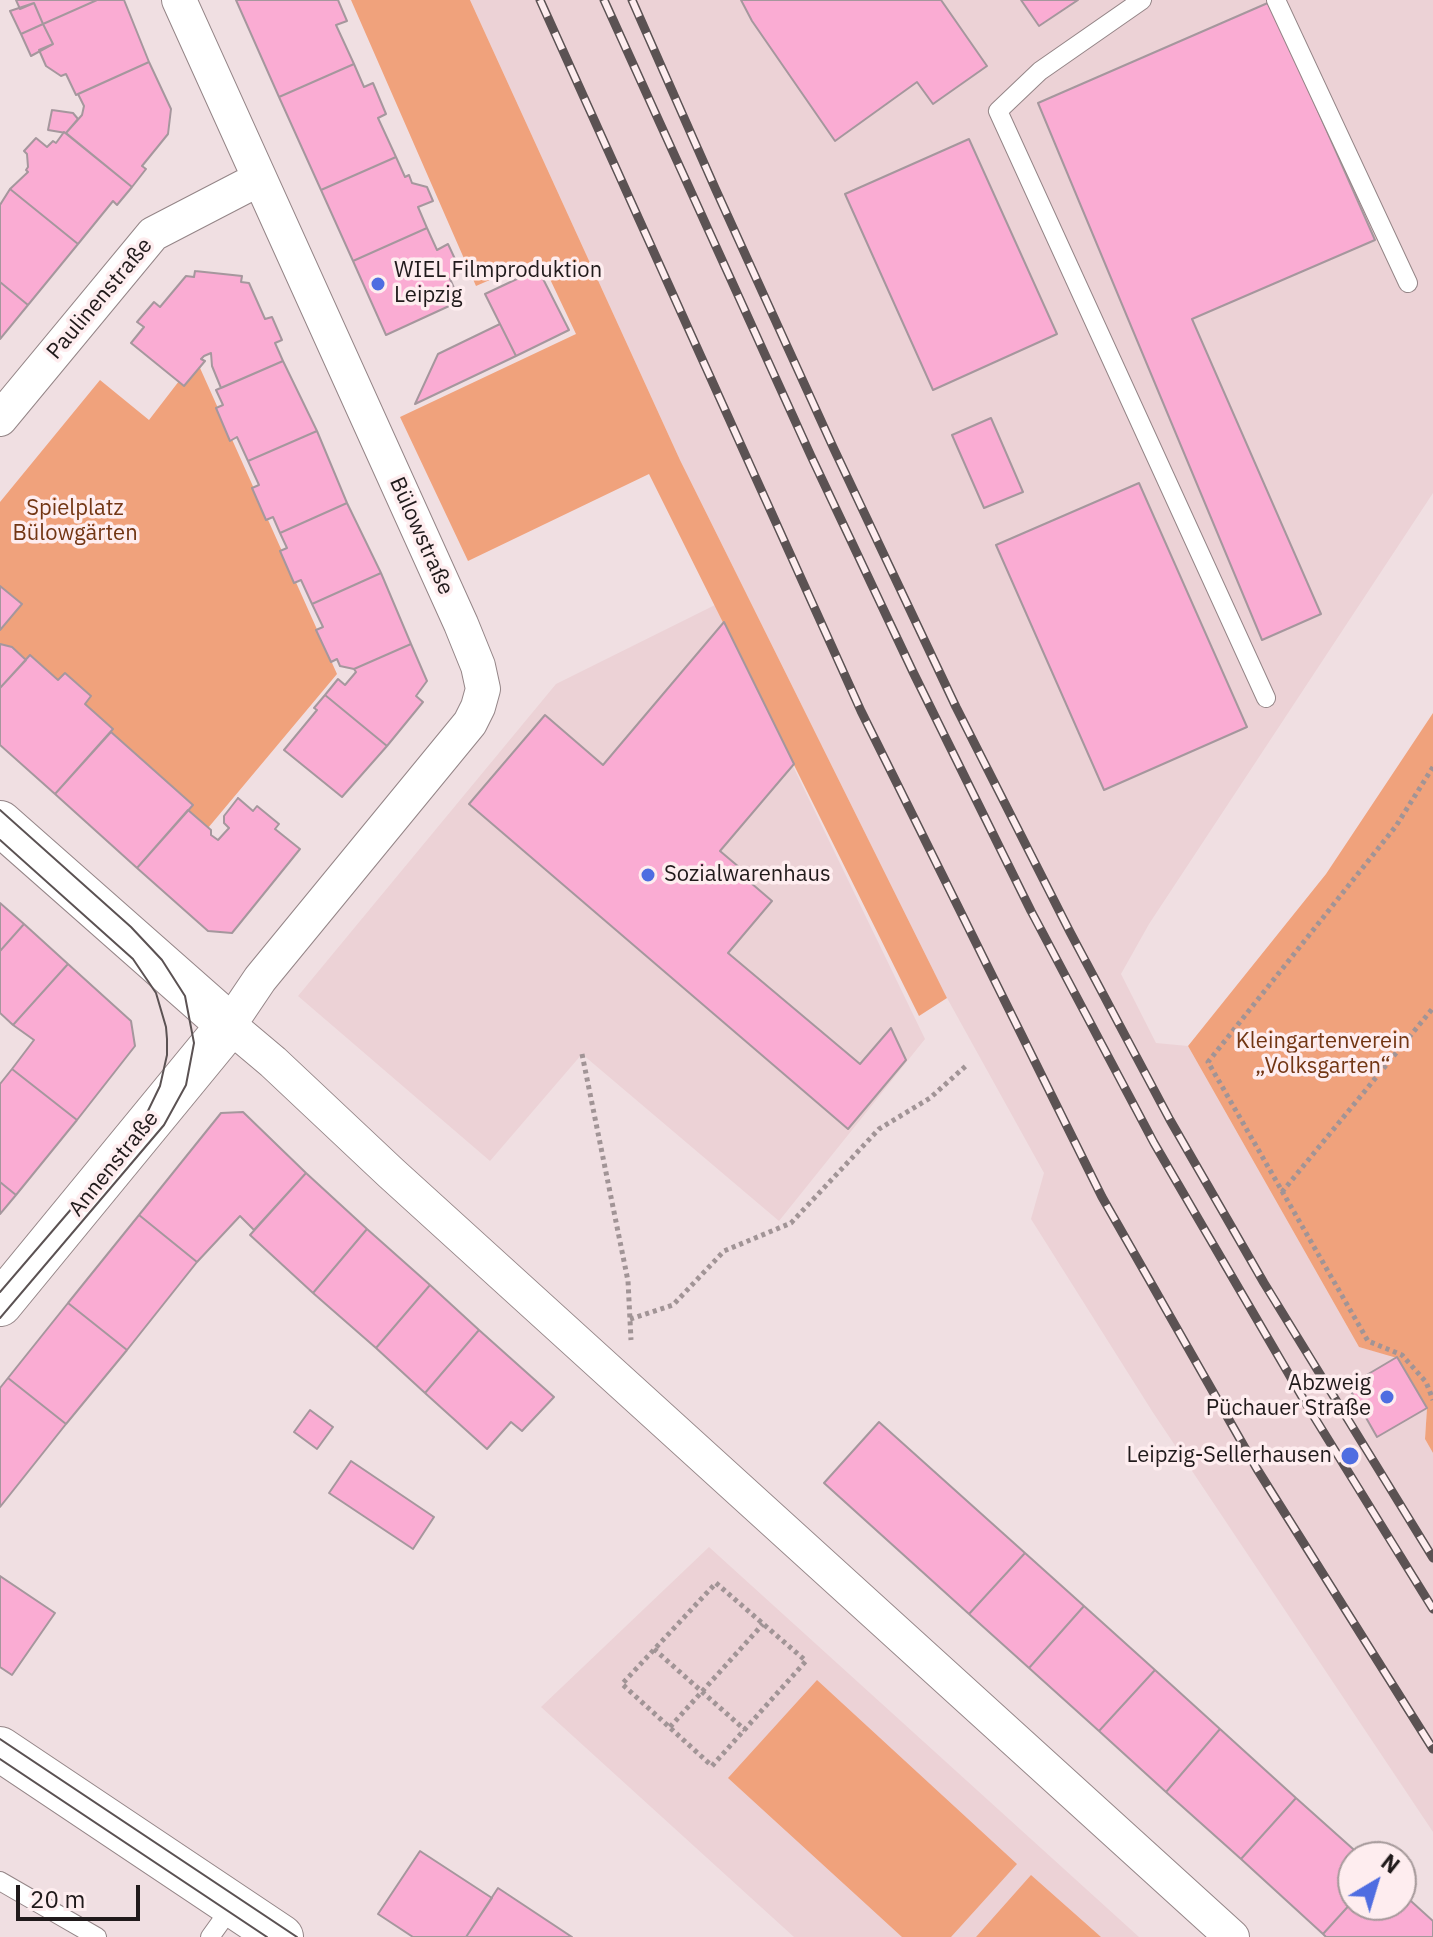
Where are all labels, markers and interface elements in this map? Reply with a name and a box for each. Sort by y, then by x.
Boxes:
street label: Paulinenstraße [42,233,158,365]
place label: WIEL Filmproduktion Leipzig [394,258,602,310]
marker: WIEL Filmproduktion Leipzig [369,275,387,293]
street label: Bülowstraße [383,473,459,599]
park label: Spielplatz Bülowgärten [12,496,138,548]
place label: Sozialwarenhaus [664,862,831,888]
marker: Sozialwarenhaus [639,866,657,884]
park label: Kleingartenverein „Volksgarten“ [1236,1029,1410,1080]
street label: Annenstraße [64,1106,164,1222]
place label: Abzweig Püchauer Straße [1206,1371,1371,1422]
marker: Abzweig Püchauer Straße [1378,1388,1396,1406]
place label: Leipzig-Sellerhausen [1126,1443,1332,1469]
marker: Leipzig-Sellerhausen [1339,1445,1361,1467]
north arrow [1337,1841,1417,1921]
text: N [1376,1847,1406,1880]
scale bar [20,1869,144,1919]
text: 20 m [30,1883,85,1915]

